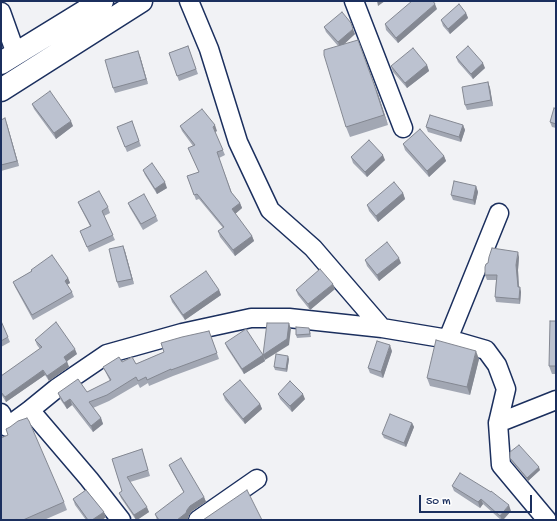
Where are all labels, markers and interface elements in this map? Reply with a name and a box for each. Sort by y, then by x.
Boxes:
scale bar [421,487,534,513]
text: 50 m [426,495,451,509]

